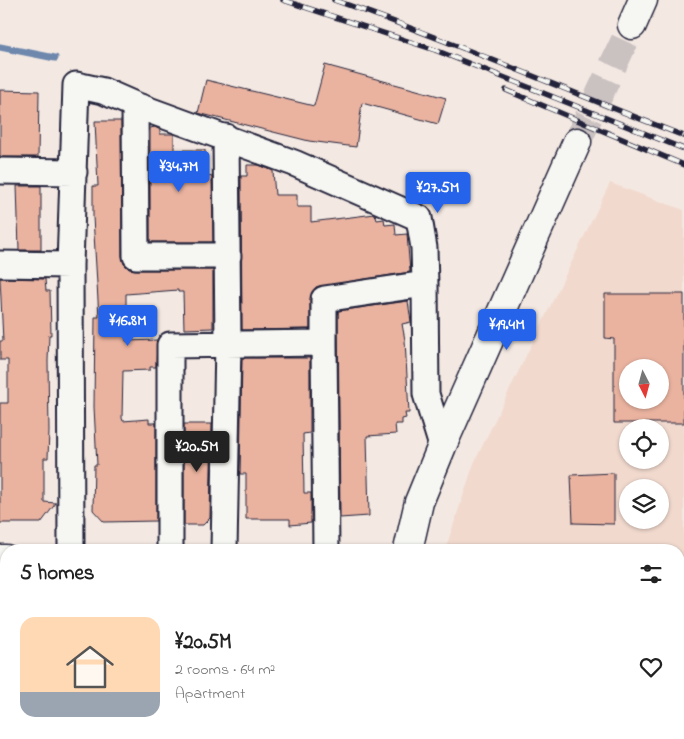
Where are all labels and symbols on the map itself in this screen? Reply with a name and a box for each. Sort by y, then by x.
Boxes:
pin: ¥34.7M [138,150,220,193]
pin: ¥27.5M [397,172,479,214]
pin: ¥16.8M [87,304,169,347]
pin: ¥19.4M [466,308,548,351]
north arrow [619,359,669,409]
pin: ¥20.5M [156,430,238,473]

